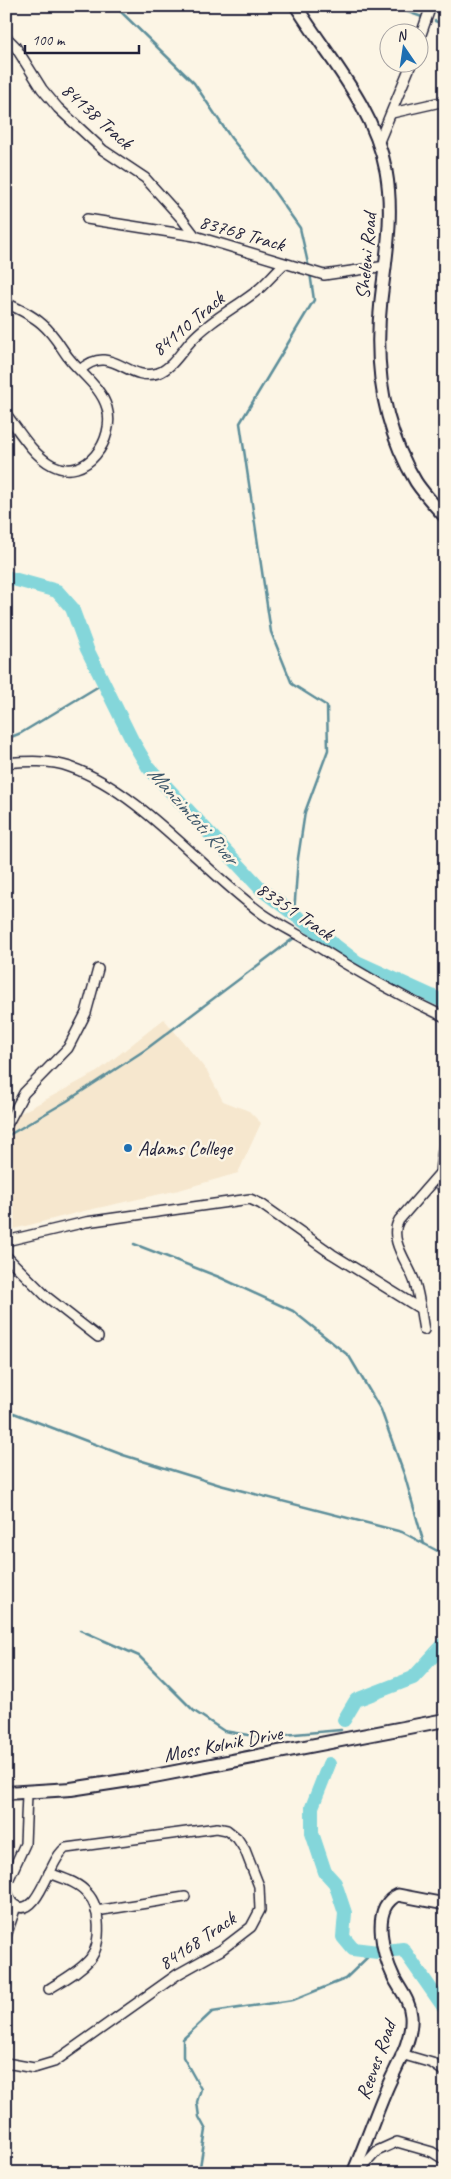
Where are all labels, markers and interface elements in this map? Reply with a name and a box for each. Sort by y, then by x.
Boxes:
scale bar [25,22,139,54]
north arrow [378,22,428,72]
text: N [395,26,410,45]
text: 100 m [32,31,66,50]
street label: 84138 Track [56,77,139,156]
street label: 83768 Track [196,209,289,258]
street label: Sheleni Road [350,209,383,300]
street label: 84110 Track [146,285,231,362]
water label: Manzimtoti River [142,761,247,873]
street label: 83351 Track [252,876,340,947]
place label: Adams College [138,1136,233,1161]
marker: Adams College [122,1142,134,1154]
street label: Moss Kolnik Drive [162,1720,286,1768]
street label: 84168 Track [154,1905,242,1976]
street label: Reeves Road [350,2014,403,2103]

